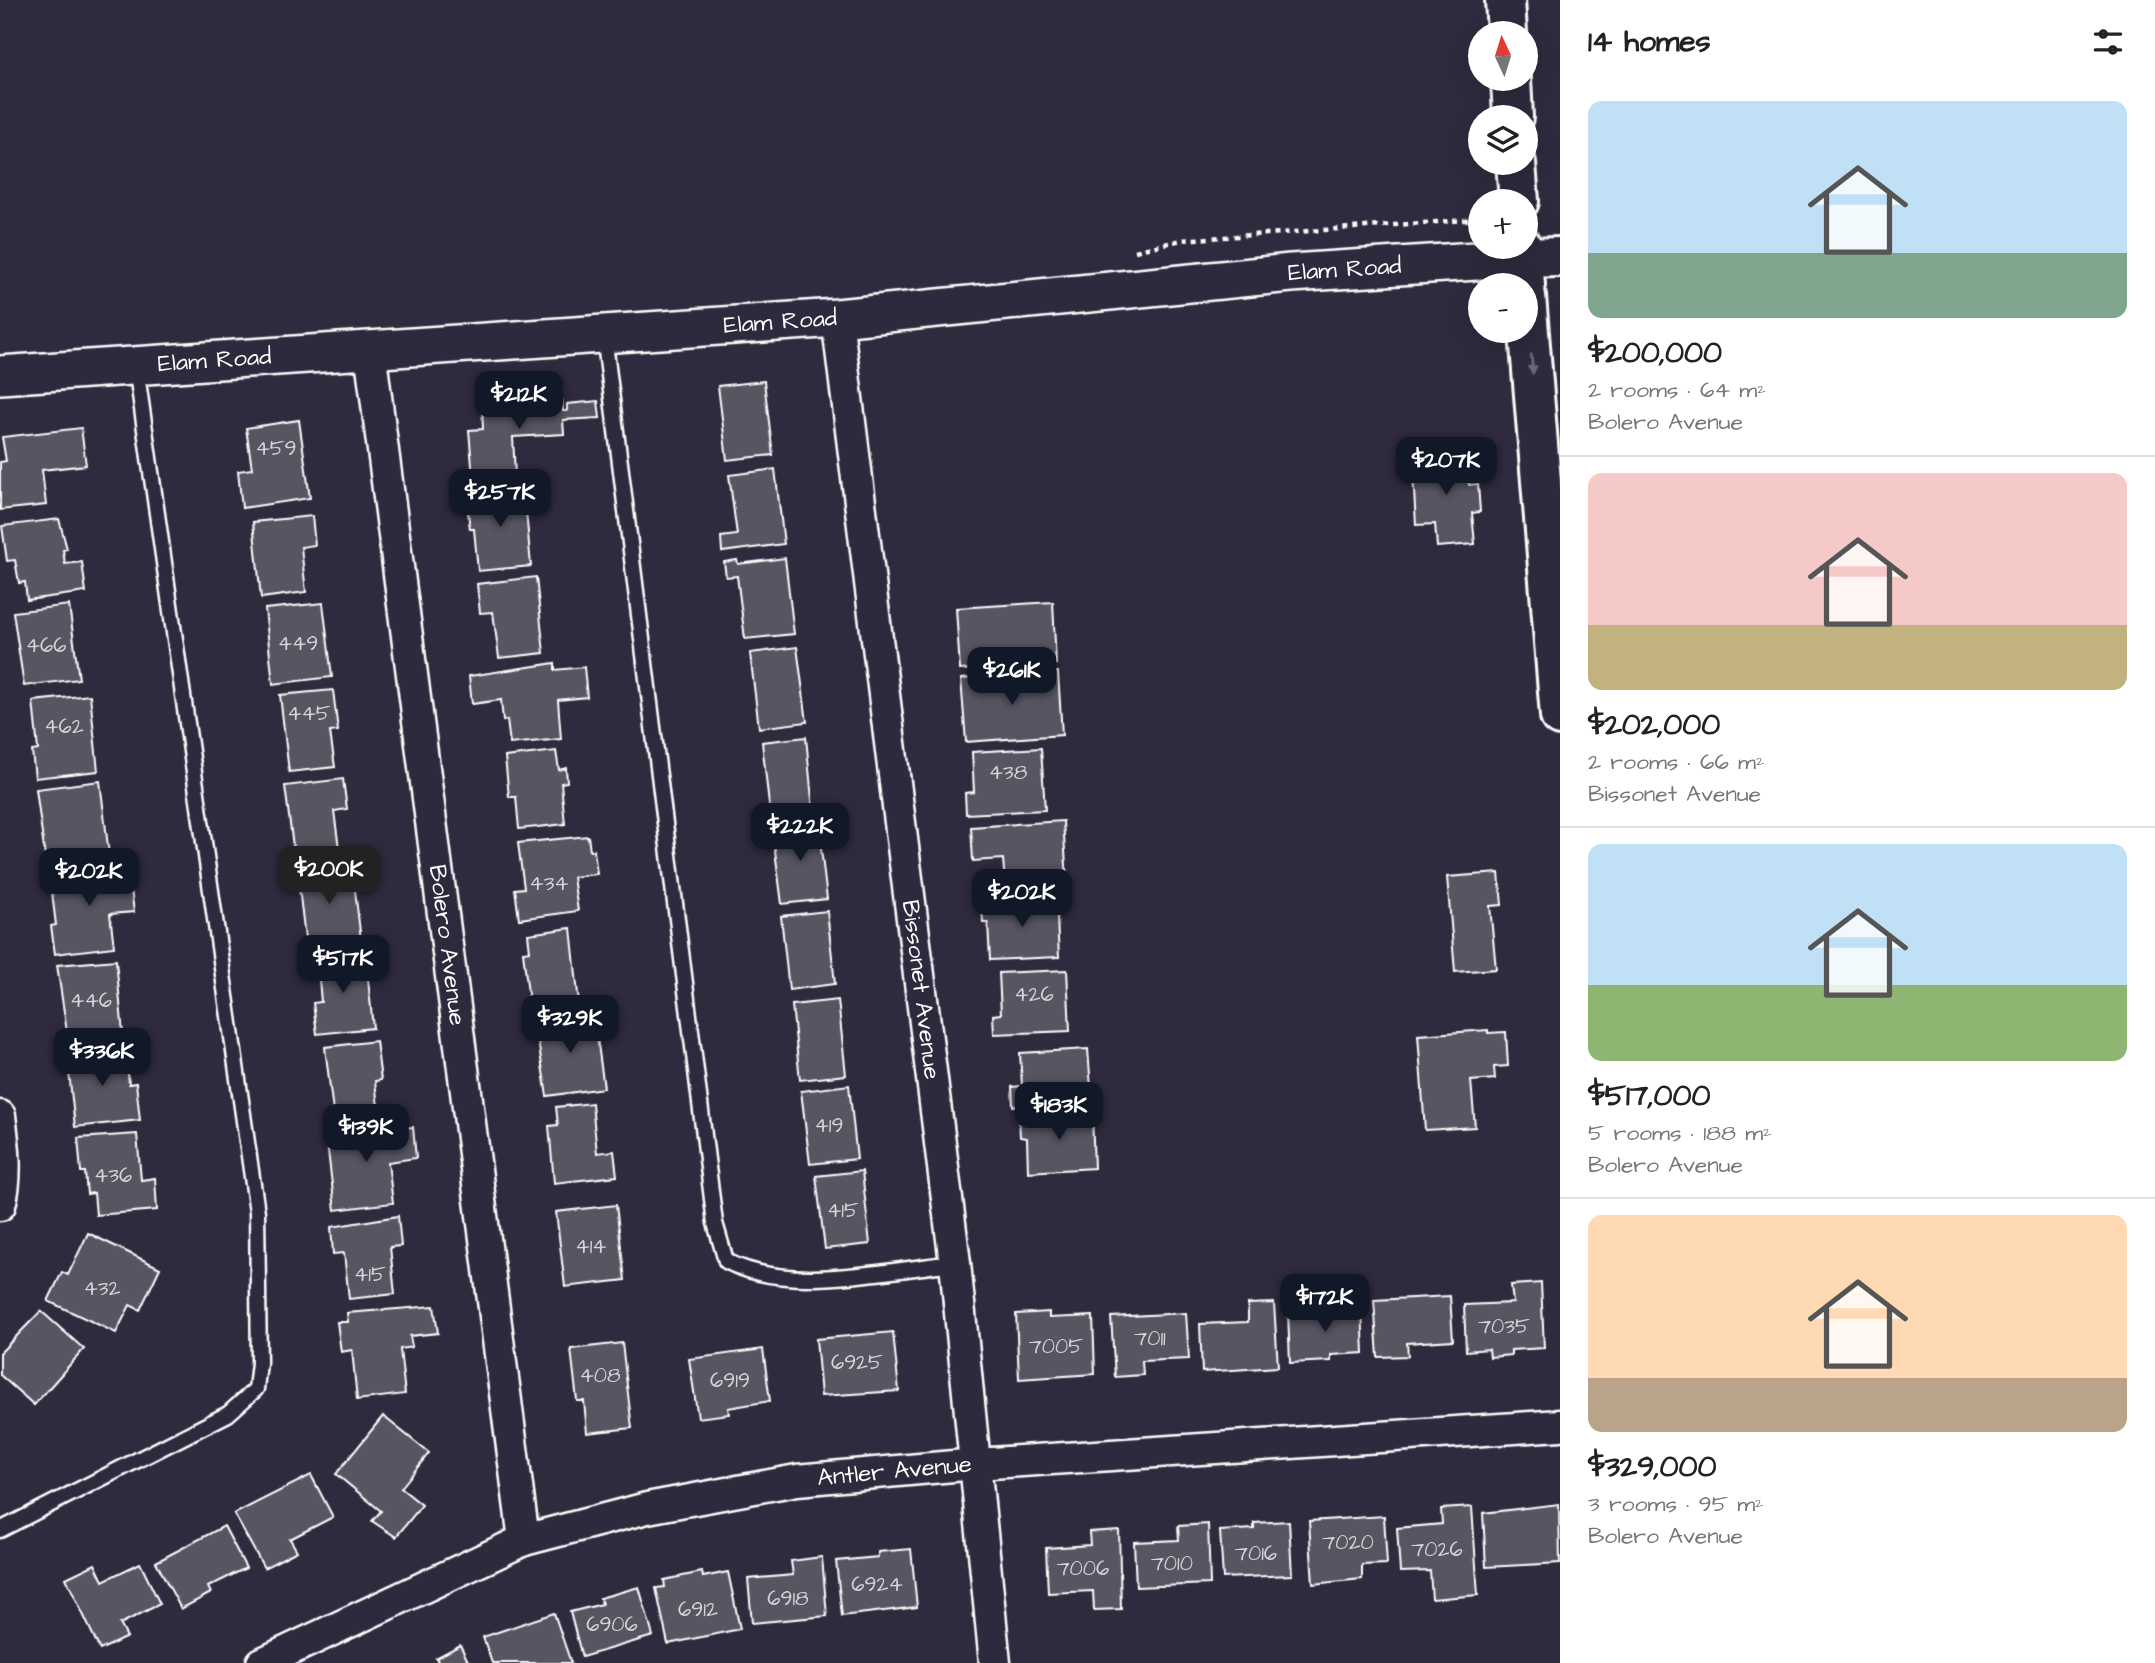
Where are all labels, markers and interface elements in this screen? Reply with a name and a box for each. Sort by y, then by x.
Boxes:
north arrow [1468,21,1538,91]
map controls [1468,21,1538,343]
text: 14 homes [1588,21,1711,63]
icon: filters [2089,23,2127,61]
button: layers [1468,105,1538,175]
icon: home [1795,147,1921,273]
button: + [1468,189,1538,259]
street label: Elam Road [1287,249,1403,290]
button: − [1468,273,1538,343]
street label: Elam Road [722,301,838,343]
text: $200,000 [1588,332,1722,374]
street label: Elam Road [157,340,272,381]
one-way arrow [1526,353,1537,375]
pin: $212K [470,372,568,431]
text: 2 rooms · 64 m² [1588,374,1766,406]
text: $212K [491,378,547,410]
text: Bolero Avenue [1588,406,1743,438]
house number: 459 [255,434,297,463]
pin: $207K [1397,438,1495,497]
text: $207K [1412,444,1480,476]
pin: $257K [451,470,549,529]
text: $257K [465,476,535,508]
icon: home [1795,519,1921,645]
house number: 449 [278,629,318,658]
house number: 466 [26,631,66,660]
pin: $261K [963,648,1061,707]
text: $261K [983,654,1041,686]
house number: 445 [287,699,331,728]
text: $202,000 [1588,704,1720,746]
house number: 462 [44,712,84,741]
text: 2 rooms · 66 m² [1588,746,1765,778]
house number: 438 [989,758,1028,787]
text: Bissonet Avenue [1588,778,1761,810]
pin: $222K [751,804,849,863]
text: $222K [767,810,833,842]
pin: $200K [280,846,378,906]
pin: $202K [40,848,138,908]
text: $200K [295,853,363,885]
text: $202K [55,855,123,887]
street label: Bolero Avenue [420,863,474,1027]
house number: 434 [529,869,569,898]
pin: $202K [973,870,1071,929]
text: $202K [988,876,1056,908]
icon: home [1795,890,1921,1016]
street label: Bissonet Avenue [893,898,949,1081]
pin: $517K [294,936,392,995]
text: $517K [313,942,373,974]
house number: 426 [1014,980,1054,1009]
house number: 446 [70,986,112,1015]
pin: $329K [521,996,619,1055]
text: $329K [538,1002,602,1034]
pin: $336K [53,1028,151,1088]
text: $336K [70,1035,134,1067]
text: $517,000 [1588,1075,1710,1117]
pin: $183K [1010,1082,1108,1142]
text: $183K [1031,1089,1087,1121]
pin: $139K [317,1104,415,1164]
text: $139K [339,1111,393,1143]
house number: 419 [815,1111,843,1140]
text: 5 rooms · 188 m² [1588,1117,1772,1149]
text: Bolero Avenue [1588,1149,1743,1181]
house number: 436 [94,1161,132,1190]
house number: 415 [827,1196,859,1225]
house number: 414 [575,1232,607,1261]
house number: 415 [354,1260,386,1289]
icon: home [1795,1261,1921,1387]
house number: 432 [84,1274,121,1303]
pin: $172K [1276,1274,1374,1334]
text: $172K [1297,1281,1353,1313]
house number: 7035 [1478,1312,1530,1341]
house number: 7011 [1134,1324,1166,1353]
house number: 7005 [1029,1332,1083,1361]
house number: 6925 [831,1348,883,1377]
house number: 408 [579,1361,621,1390]
house number: 6919 [710,1366,750,1395]
text: $329,000 [1588,1446,1716,1488]
street label: Antler Avenue [816,1447,973,1495]
text: 3 rooms · 95 m² [1588,1488,1764,1520]
text: Bolero Avenue [1588,1520,1743,1552]
house number: 7020 [1322,1528,1374,1557]
house number: 7026 [1411,1535,1463,1564]
house number: 7016 [1235,1539,1277,1568]
house number: 7010 [1151,1549,1193,1578]
house number: 7006 [1057,1554,1109,1583]
house number: 6924 [851,1570,903,1599]
house number: 6918 [767,1584,809,1613]
house number: 6912 [678,1595,718,1624]
house number: 6906 [586,1610,638,1639]

